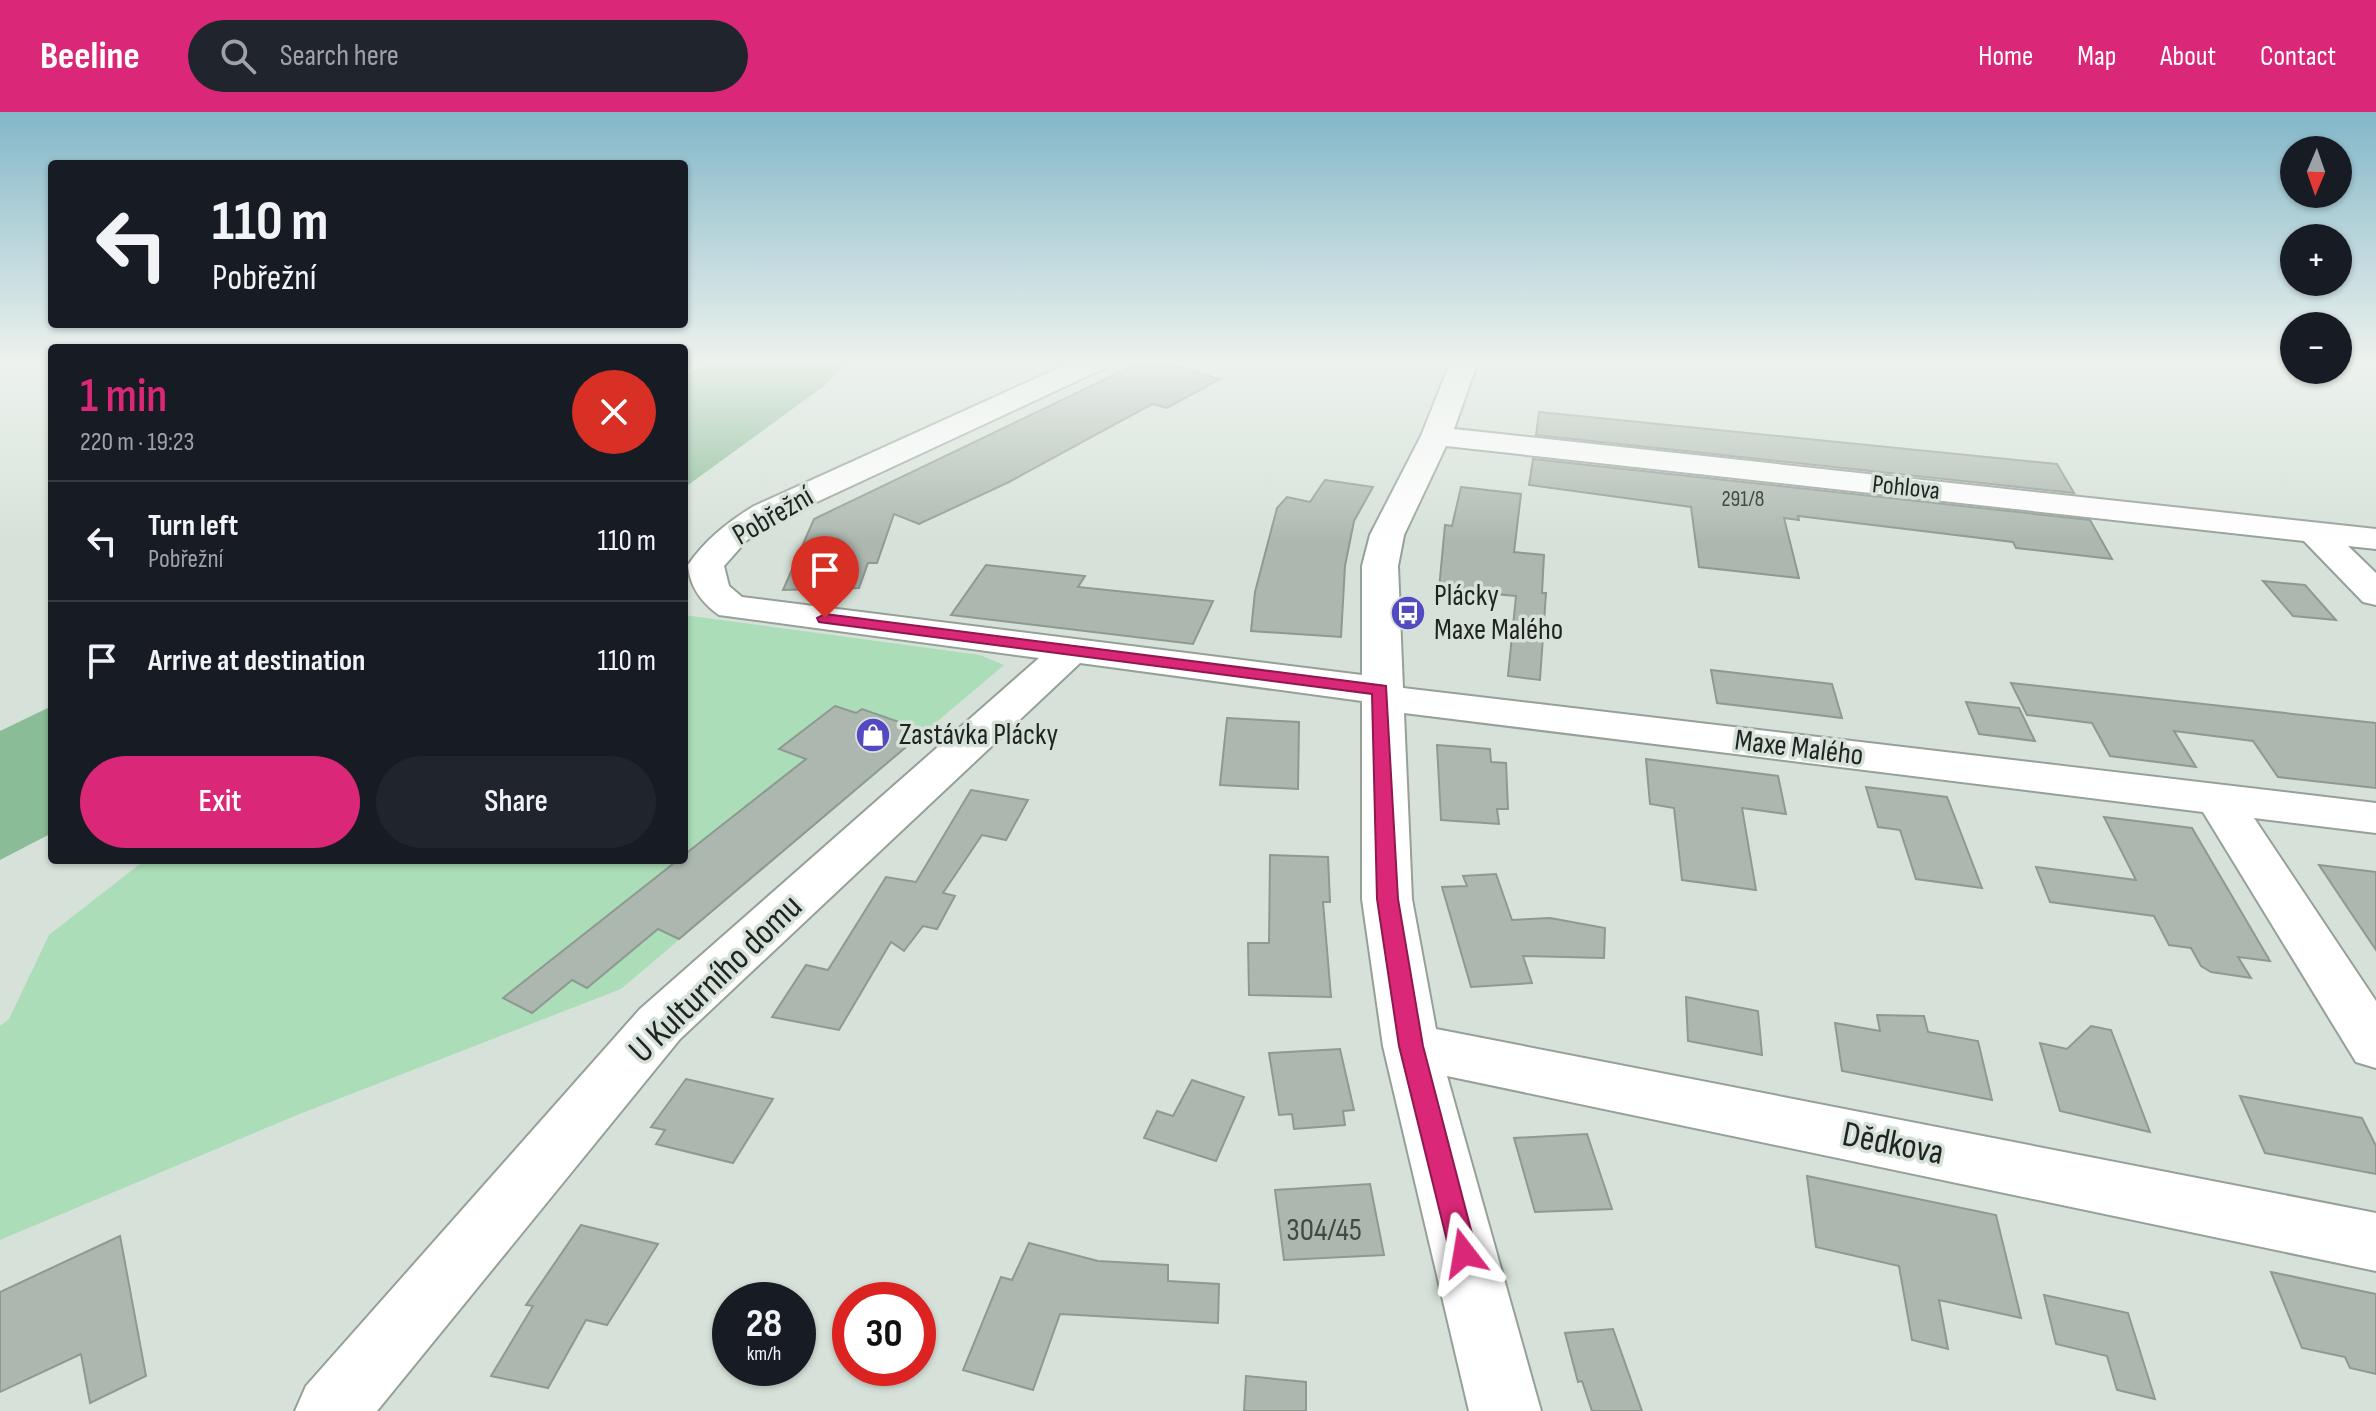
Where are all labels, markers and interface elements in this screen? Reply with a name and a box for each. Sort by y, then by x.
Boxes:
search box [188,20,748,92]
text: Beeline [40,34,140,79]
icon: search [216,34,260,78]
text: Search here [280,38,399,74]
text: Home [1978,40,2033,73]
text: Map [2077,40,2116,73]
text: About [2160,40,2216,73]
text: Contact [2260,40,2336,73]
north arrow [2280,136,2352,208]
map controls [2280,136,2352,384]
text: 110 m [212,189,328,256]
icon: left [80,192,184,296]
button: + [2280,224,2352,296]
text: Pobřežní [212,257,316,300]
button: − [2280,312,2352,384]
text: 1 min [80,368,167,425]
button: close [572,370,656,454]
text: 220 m · 19:23 [80,427,195,458]
street label: Pohlova [1871,469,1941,507]
street label: Pobřežní [726,478,820,553]
house number: 291/8 [1722,486,1764,513]
text: Turn left [148,508,238,544]
icon: left [80,519,124,563]
text: 110 m [598,523,656,559]
pin [791,536,859,618]
text: Pobřežní [148,544,223,575]
icon: arrive [803,548,847,592]
place label: Plácky Maxe Malého [1434,578,1563,648]
bus stop icon: Plácky Maxe Malého [1389,594,1427,632]
icon: arrive [80,639,124,683]
text: Arrive at destination [148,643,365,679]
text: 110 m [598,643,656,679]
shop icon: Zastávka Plácky [854,716,892,754]
place label: Zastávka Plácky [899,717,1058,753]
street label: Maxe Malého [1733,722,1865,774]
button: Exit [80,756,360,848]
button: Share [376,756,656,848]
street label: U Kulturního domu [621,886,811,1072]
street label: Dědkova [1839,1113,1947,1175]
house number: 304/45 [1286,1211,1362,1250]
position arrow [1422,1211,1506,1295]
speed limit sign: 30 [832,1282,936,1386]
text: 28 [746,1300,782,1348]
text: km/h [747,1342,781,1366]

